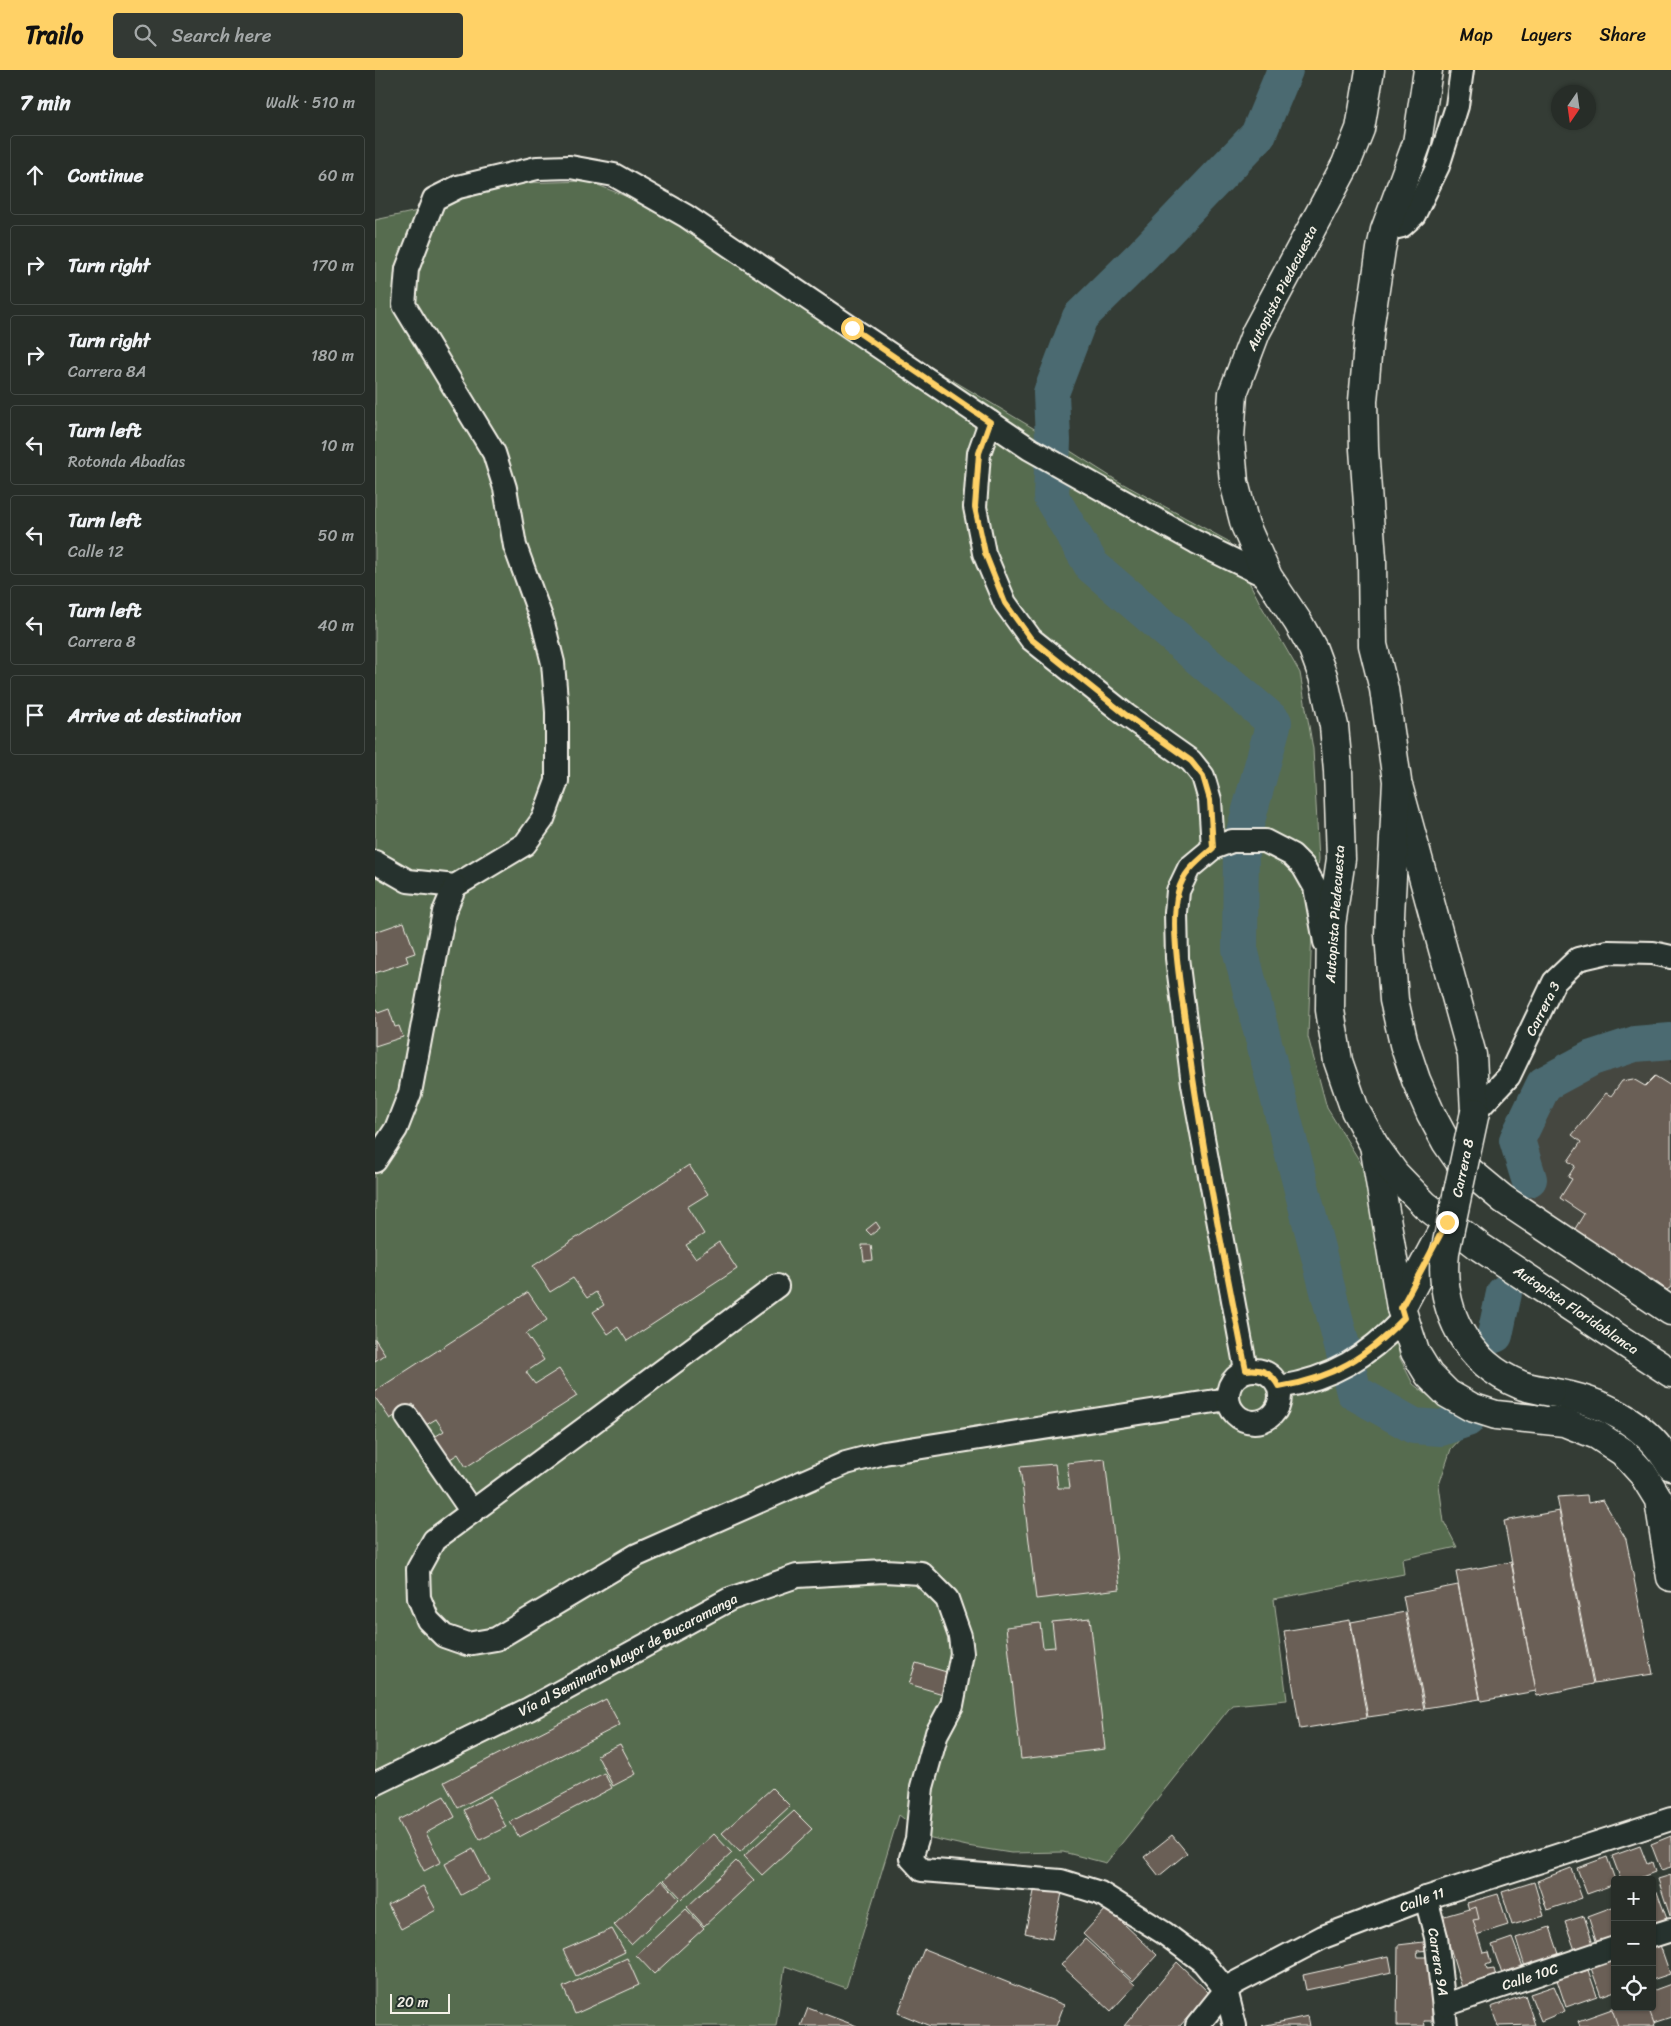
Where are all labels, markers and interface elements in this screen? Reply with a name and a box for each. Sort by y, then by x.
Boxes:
search box [113,13,463,58]
text: Trailo [25,14,83,56]
text: Search here [171,19,272,52]
text: Map [1460,19,1493,51]
text: Layers [1521,19,1572,51]
text: Share [1600,19,1646,51]
icon: search [131,21,159,49]
text: 7 min [20,84,71,122]
north arrow [1551,85,1596,130]
text: Walk · 510 m [266,88,355,117]
text: Continue [68,159,144,192]
icon: ahead [21,161,49,189]
text: 60 m [318,161,354,190]
street label: Autopista Piedecuesta [1239,221,1325,356]
text: Turn right [68,249,150,282]
icon: right [21,251,49,279]
text: 170 m [311,251,354,280]
route start [841,317,864,340]
text: Turn right [68,324,150,357]
icon: right [21,341,49,369]
text: 180 m [311,341,354,370]
text: Carrera 8A [68,357,146,386]
text: Turn left [68,414,141,447]
icon: left [21,431,49,459]
text: 10 m [321,431,354,460]
text: Rotonda Abadías [68,447,185,476]
text: Turn left [68,504,141,537]
icon: left [21,521,49,549]
text: 50 m [318,521,354,550]
text: Calle 12 [68,537,124,566]
text: Turn left [68,594,141,627]
icon: left [21,611,49,639]
text: 40 m [317,611,354,640]
text: Carrera 8 [68,627,136,656]
text: Arrive at destination [68,699,241,732]
icon: arrive [21,701,49,729]
street label: Autopista Piedecuesta [1318,844,1352,985]
street label: Carrera 3 [1519,977,1568,1041]
street label: Carrera 8 [1445,1136,1482,1200]
route end [1436,1211,1459,1234]
street label: Autopista Floridablanca [1507,1258,1644,1361]
street label: Vía al Seminario Mayor de Bucaramanga [514,1586,742,1724]
map controls [1611,1876,1656,2011]
button: + [1611,1876,1656,1921]
street label: Calle 11 [1396,1880,1448,1920]
button: − [1611,1921,1656,1966]
street label: Carrera 9A [1420,1926,1456,1998]
street label: Calle 10C [1498,1956,1562,1998]
button: locate [1611,1966,1656,2011]
text: 20 m [397,1990,428,2015]
scale bar [390,1991,450,2014]

